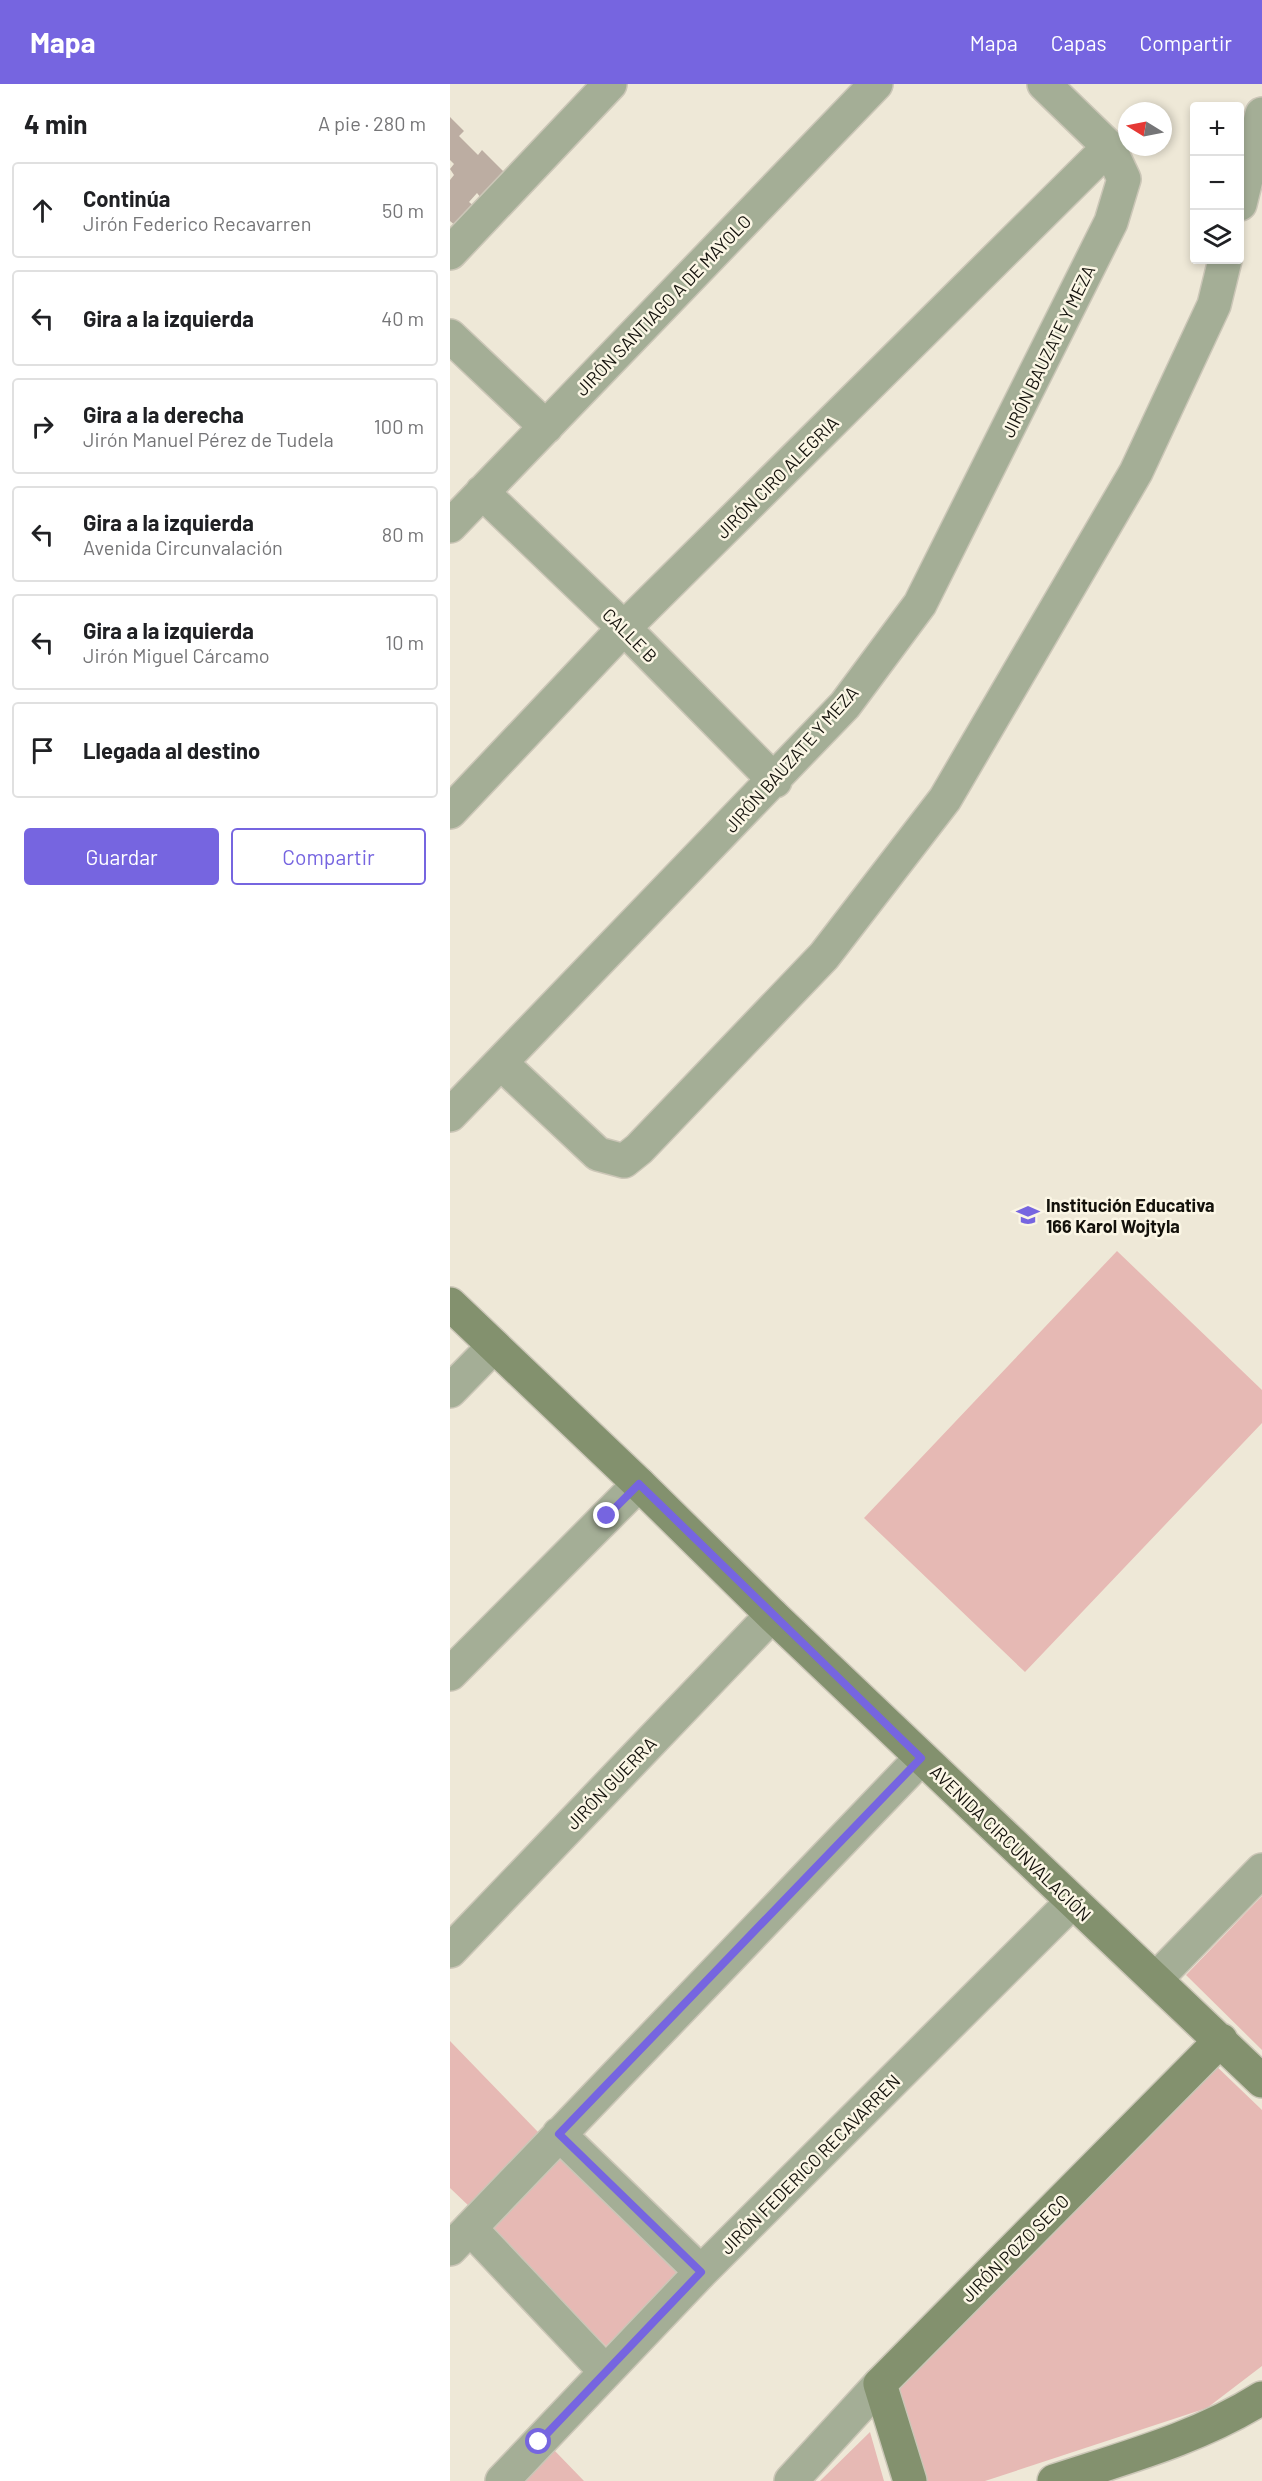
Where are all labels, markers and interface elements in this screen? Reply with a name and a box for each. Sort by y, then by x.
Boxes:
text: Mapa [30,25,96,59]
text: Mapa [970,30,1018,55]
text: Capas [1051,30,1107,55]
text: Compartir [1140,30,1232,55]
north arrow [1118,102,1172,156]
map controls [1190,102,1244,264]
button: + [1190,102,1244,156]
text: 4 min [24,108,88,139]
text: A pie · 280 m [318,111,426,135]
button: − [1190,156,1244,210]
text: Continúa [83,185,170,211]
icon: ahead [26,194,59,227]
text: 50 m [382,198,424,222]
street label: JIRÓN SANTIAGO A DE MAYOLO [571,210,755,400]
button: layers [1190,210,1244,264]
text: Jirón Federico Recavarren [83,211,311,235]
street label: JIRÓN BAUZATE Y MEZA [997,261,1099,441]
icon: left [26,302,59,335]
text: Gira a la izquierda [83,305,254,331]
text: 40 m [381,306,424,330]
text: Gira a la derecha [83,401,244,427]
icon: right [26,410,59,443]
street label: JIRÓN CIRO ALEGRIA [711,411,843,543]
text: 100 m [374,414,424,438]
text: Jirón Manuel Pérez de Tudela [83,427,334,451]
text: Gira a la izquierda [83,509,254,535]
icon: left [26,518,59,551]
text: 80 m [382,522,424,546]
text: Avenida Circunvalación [83,535,283,559]
street label: CALLE B [598,603,662,667]
text: Gira a la izquierda [83,617,254,643]
icon: left [26,626,59,659]
text: 10 m [385,630,424,654]
text: Jirón Miguel Cárcamo [83,643,270,667]
street label: JIRÓN BAUZATE Y MEZA [720,681,862,837]
icon: arrive [26,734,59,767]
text: Llegada al destino [83,737,260,763]
button: Guardar [24,828,219,885]
button: Compartir [231,828,426,885]
place label: Institución Educativa 166 Karol Wojtyla [1046,1194,1215,1237]
school or university icon: Institución Educativa 166 Karol Wojtyla [1015,1202,1041,1228]
route end [593,1502,619,1528]
street label: JIRÓN GUERRA [561,1732,661,1834]
street label: AVENIDA CIRCUNVALACIÓN [926,1760,1096,1926]
street label: JIRÓN FEDERICO RECAVARREN [715,2069,905,2259]
street label: JIRÓN POZO SECO [957,2190,1073,2306]
route start [525,2428,551,2454]

